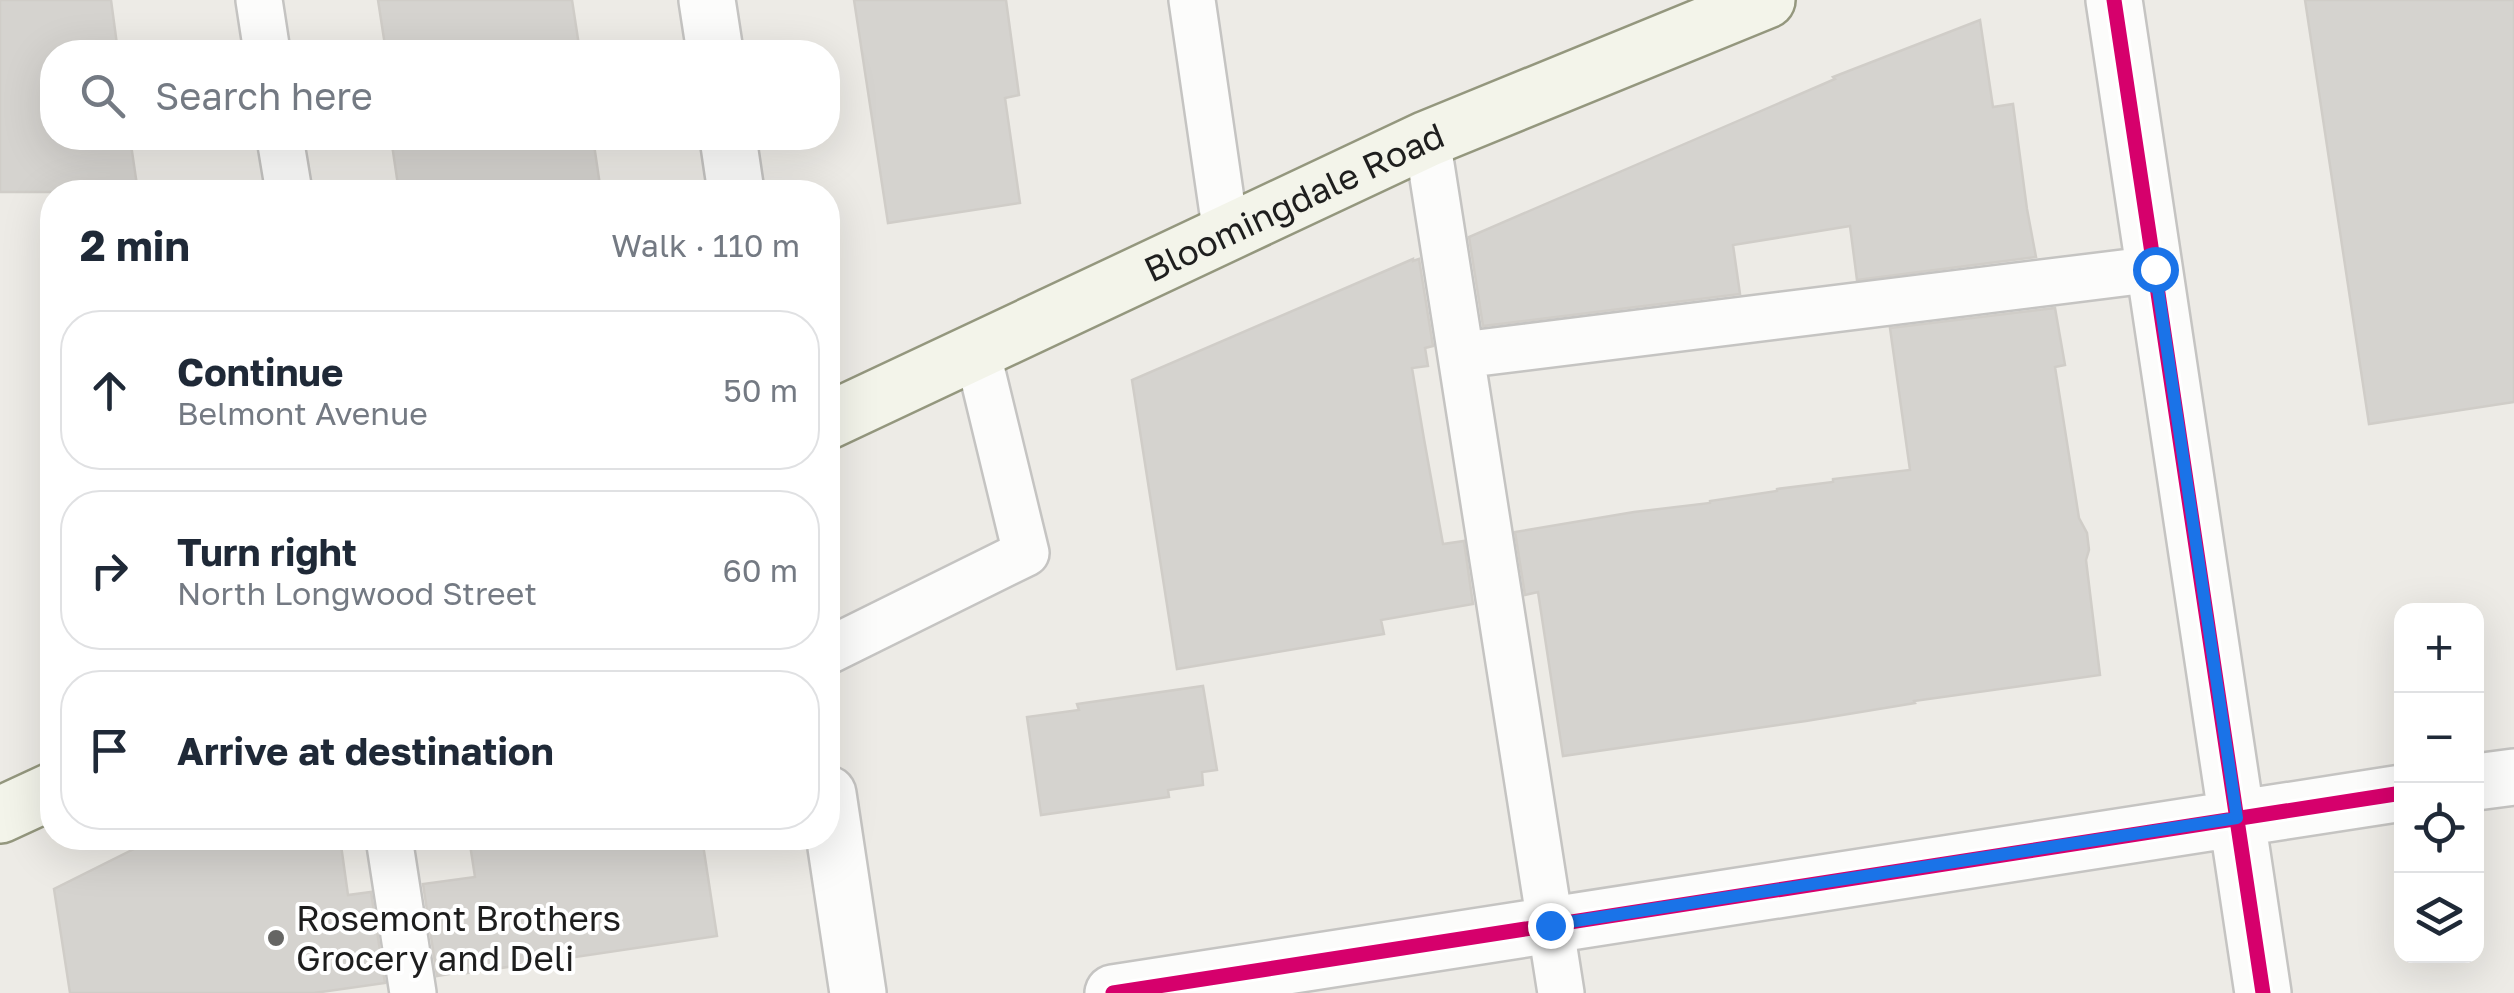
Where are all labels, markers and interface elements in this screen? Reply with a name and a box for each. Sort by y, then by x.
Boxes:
search box [40,40,840,150]
icon: search [75,68,130,123]
text: Search here [155,73,373,118]
street label: Bloomingdale Road [1137,113,1450,290]
text: 2 min [80,220,190,270]
text: Walk · 110 m [611,226,800,264]
route start [2133,247,2179,293]
text: Continue [177,349,343,394]
icon: ahead [82,363,137,418]
text: 50 m [723,371,798,409]
text: Belmont Avenue [177,394,428,432]
text: Turn right [177,529,357,574]
icon: right [82,543,137,598]
text: 60 m [722,551,798,589]
text: North Longwood Street [177,574,537,612]
map controls [2394,603,2484,963]
button: + [2394,603,2484,693]
button: − [2394,693,2484,783]
icon: arrive [82,723,137,778]
text: Arrive at destination [177,728,554,773]
button: locate [2394,783,2484,873]
button: layers [2394,873,2484,963]
place label: Rosemont Brothers Grocery and Deli [296,897,621,979]
route end [1528,903,1574,949]
marker: Rosemont Brothers Grocery and Deli [265,927,287,949]

